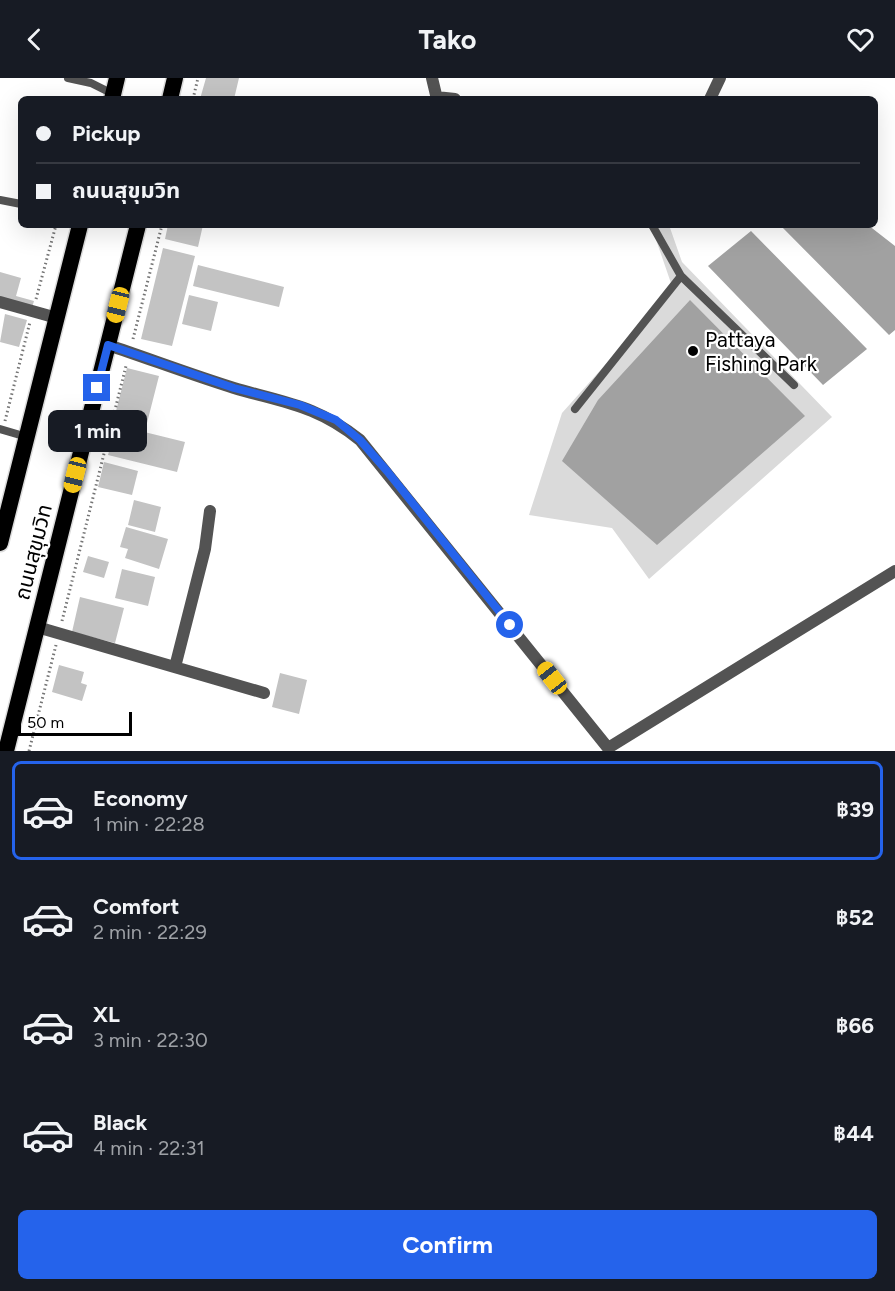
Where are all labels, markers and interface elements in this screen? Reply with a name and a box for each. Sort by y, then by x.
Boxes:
icon: back [18,23,51,56]
text: Tako [419,23,476,56]
icon: heart [844,23,877,56]
text: Pickup [72,120,141,147]
text: ถนนสุขุมวิท [72,177,180,204]
car [105,285,131,325]
place label: Pattaya Fishing Park [705,327,818,376]
marker: Pattaya Fishing Park [686,344,700,358]
route end [83,374,110,401]
callout: 1 min [48,409,146,451]
text: 1 min [74,419,121,443]
car [62,455,88,495]
street label: ถนนสุขุมวิท [9,501,58,603]
route start [496,611,523,638]
car [534,658,570,698]
scale bar [18,709,132,736]
text: 50 m [27,713,64,732]
icon: car [21,784,75,838]
text: Economy [93,785,188,812]
text: ฿39 [836,796,874,823]
text: 1 min · 22:28 [93,812,205,836]
icon: car [21,892,75,946]
text: Comfort [93,893,179,920]
text: ฿52 [836,904,874,931]
text: 2 min · 22:29 [93,920,207,944]
icon: car [21,1000,75,1054]
text: XL [93,1001,120,1028]
text: ฿66 [836,1012,874,1039]
text: 3 min · 22:30 [93,1028,208,1052]
icon: car [21,1108,75,1162]
text: Black [93,1109,147,1136]
text: ฿44 [833,1120,874,1147]
text: 4 min · 22:31 [93,1136,205,1160]
button: Confirm [18,1210,877,1279]

